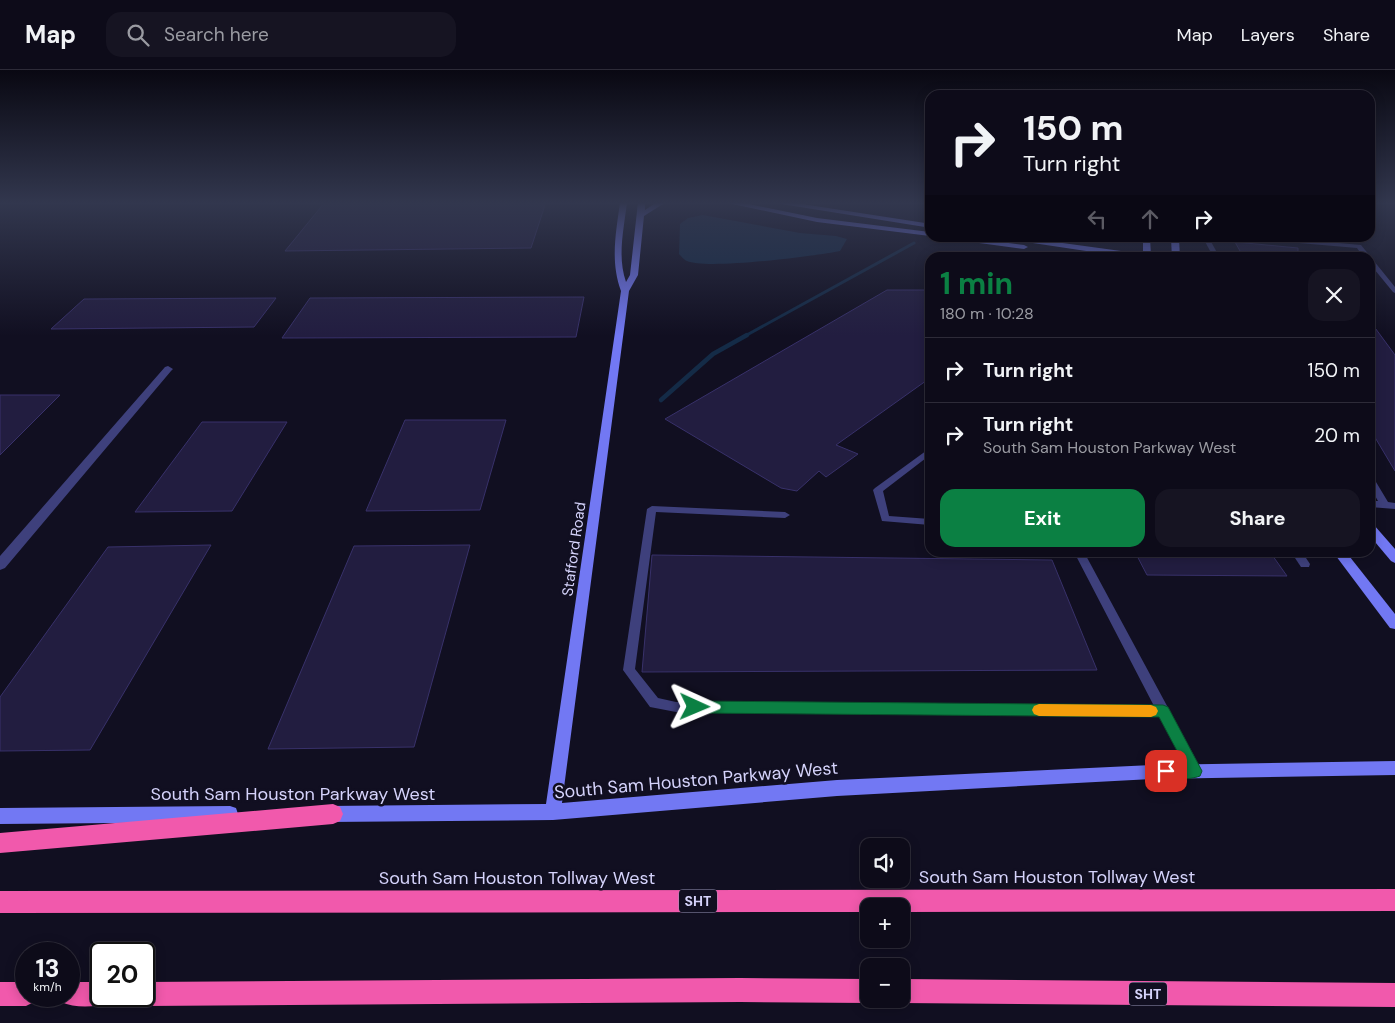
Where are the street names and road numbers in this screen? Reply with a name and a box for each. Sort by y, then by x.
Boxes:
street label: Stafford Road [557,501,591,597]
street label: South Sam Houston Parkway West [553,756,839,804]
street label: South Sam Houston Parkway West [151,782,435,806]
street label: South Sam Houston Tollway West [919,865,1195,889]
street label: South Sam Houston Tollway West [379,866,655,890]
road number: SHT [679,889,717,912]
road number: SHT [1129,982,1167,1006]

